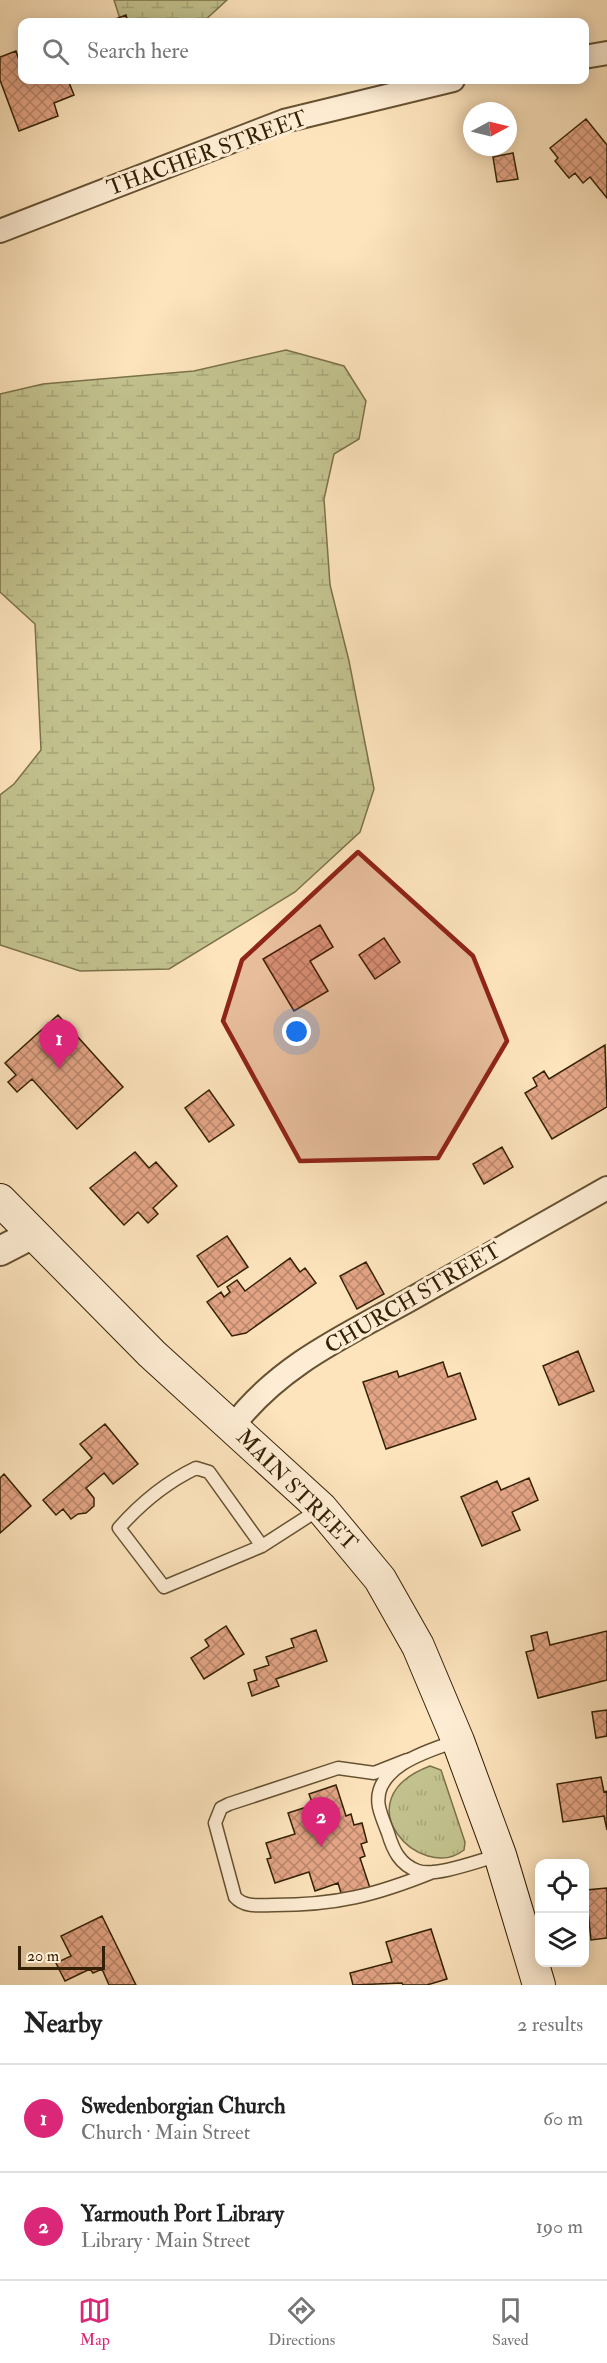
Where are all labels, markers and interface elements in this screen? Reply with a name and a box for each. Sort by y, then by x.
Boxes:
search box [18,18,589,84]
icon: search [39,35,72,68]
text: Search here [87,37,189,65]
north arrow [463,102,517,156]
street label: THACHER STREET [103,104,311,202]
your location [282,1017,311,1046]
pin: 1 [40,1020,78,1069]
street label: CHURCH STREET [320,1236,507,1360]
street label: MAIN STREET [230,1423,364,1557]
pin: 2 [302,1798,340,1847]
map controls [535,1859,589,1967]
button: locate [535,1859,589,1913]
button: layers [535,1913,589,1967]
scale bar [18,1943,105,1970]
text: 20 m [27,1946,59,1966]
text: Nearby [24,2008,102,2040]
text: 2 results [517,2012,583,2037]
text: Swedenborgian Church [81,2092,286,2120]
text: 1 [40,2106,47,2131]
text: 60 m [543,2106,583,2131]
text: Church · Main Street [81,2120,250,2145]
text: Yarmouth Port Library [81,2200,284,2228]
text: 2 [38,2214,49,2239]
text: 190 m [536,2214,583,2239]
text: Library · Main Street [81,2228,250,2253]
tab: Map [78,2294,111,2350]
tab: Directions [268,2294,335,2350]
tab: Saved [492,2294,529,2350]

